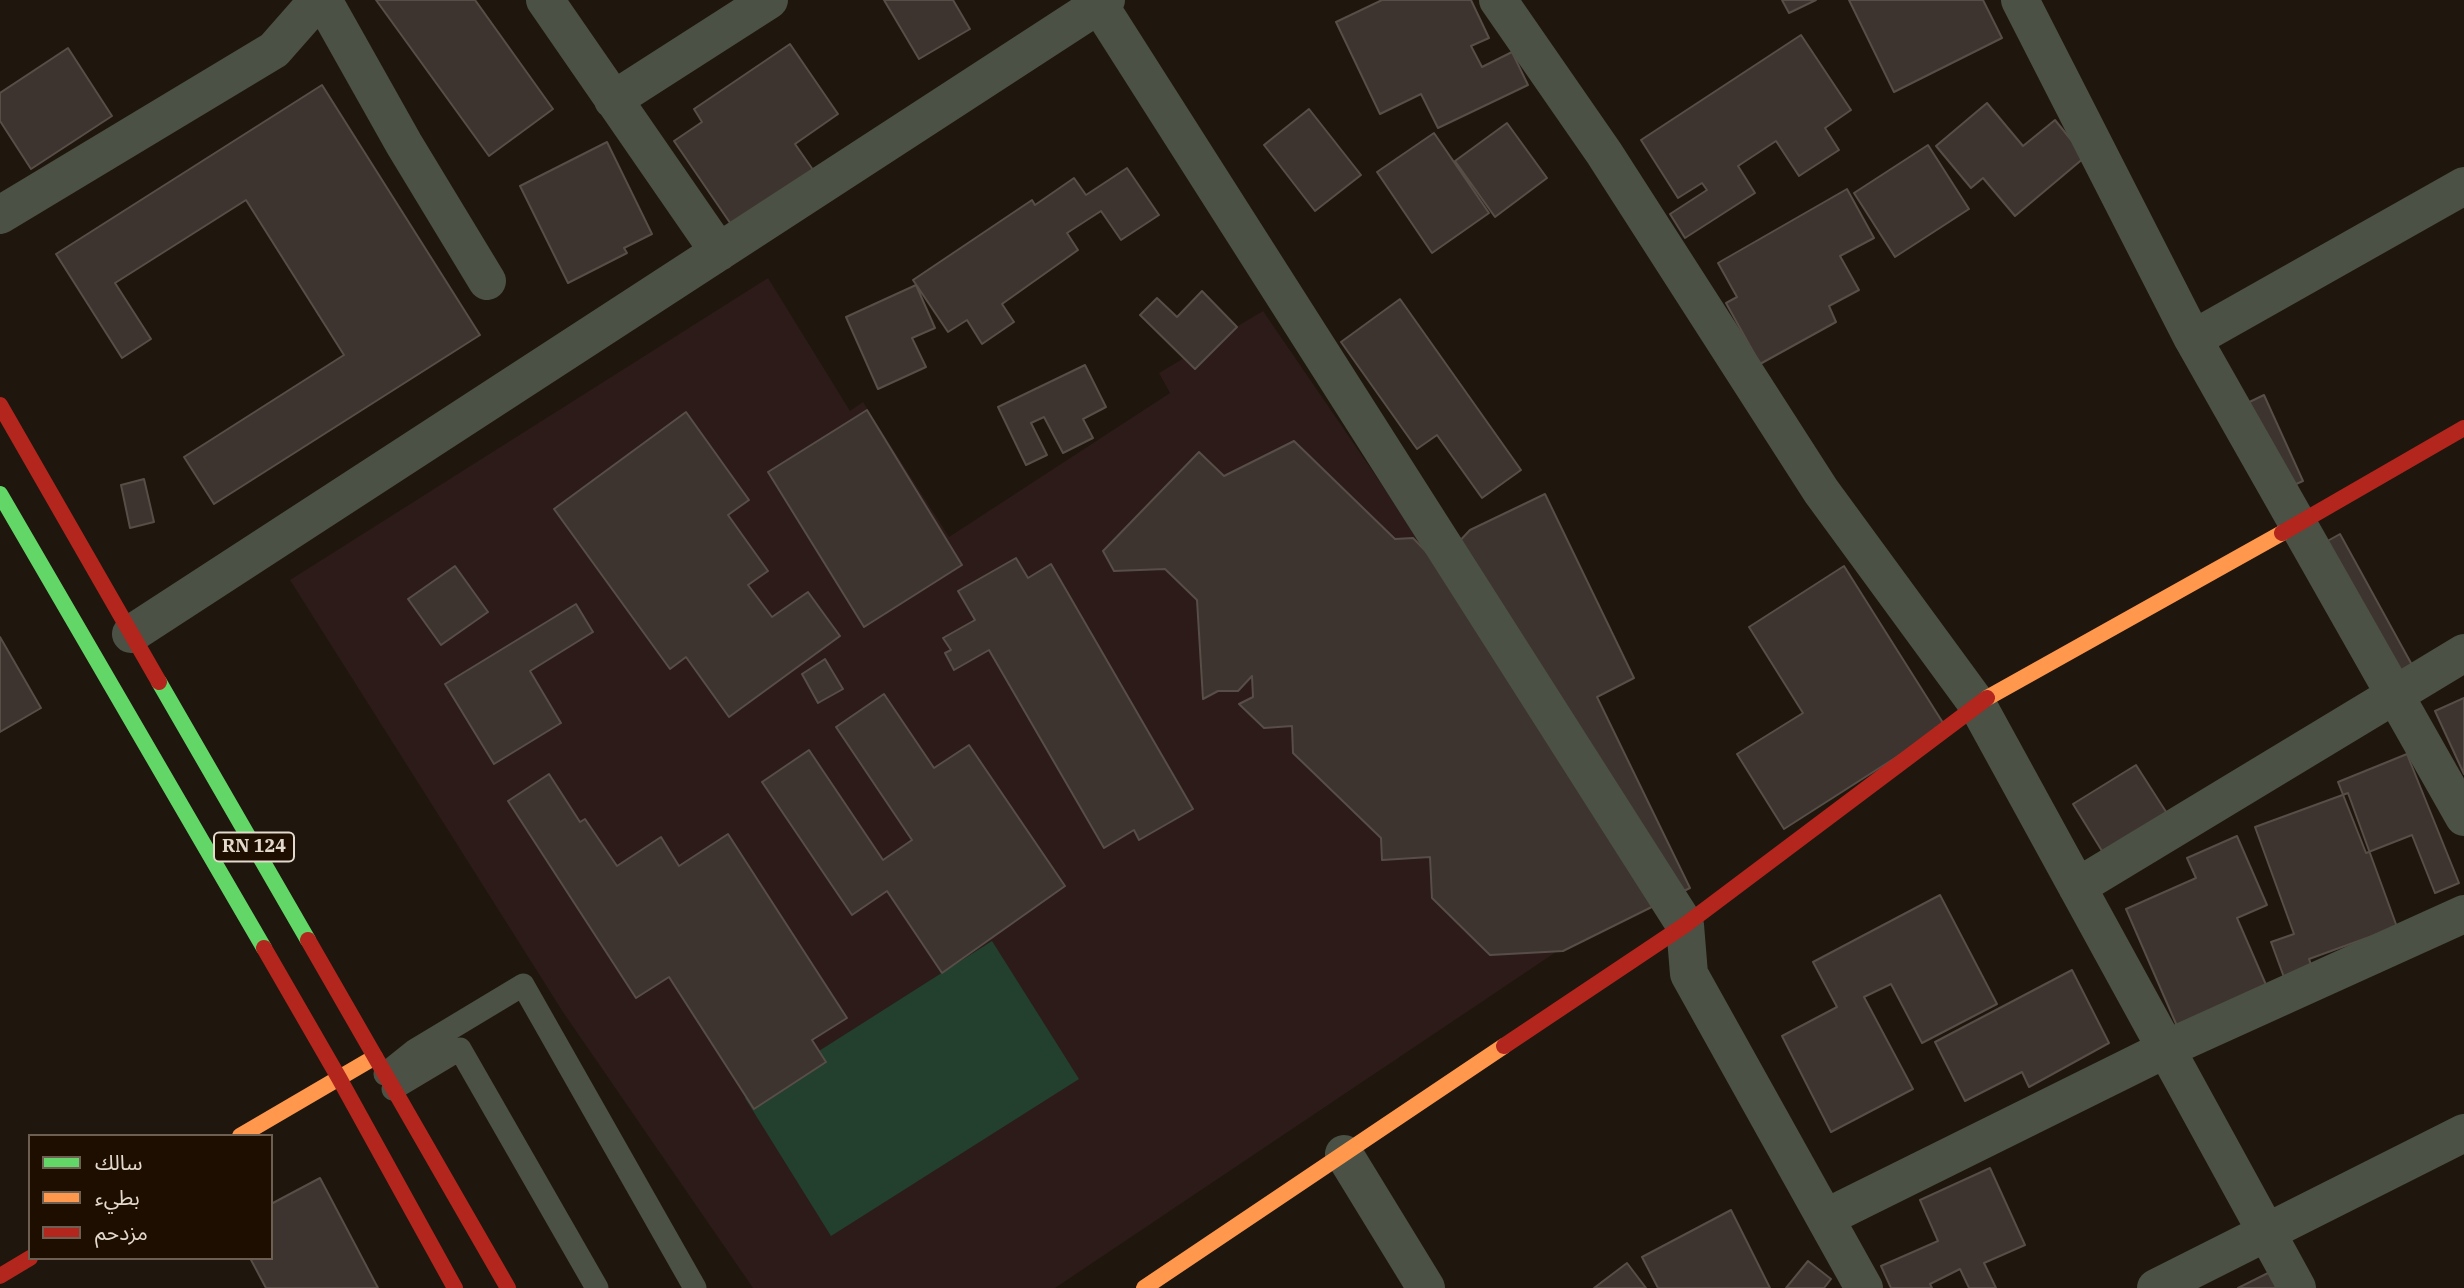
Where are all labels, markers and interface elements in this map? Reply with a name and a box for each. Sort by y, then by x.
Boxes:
road number: RN 124 [214,832,294,862]
legend [28,1134,273,1260]
text: سالك [95,1148,142,1176]
text: بطيء [95,1183,140,1211]
text: مزدحم [95,1218,148,1246]

